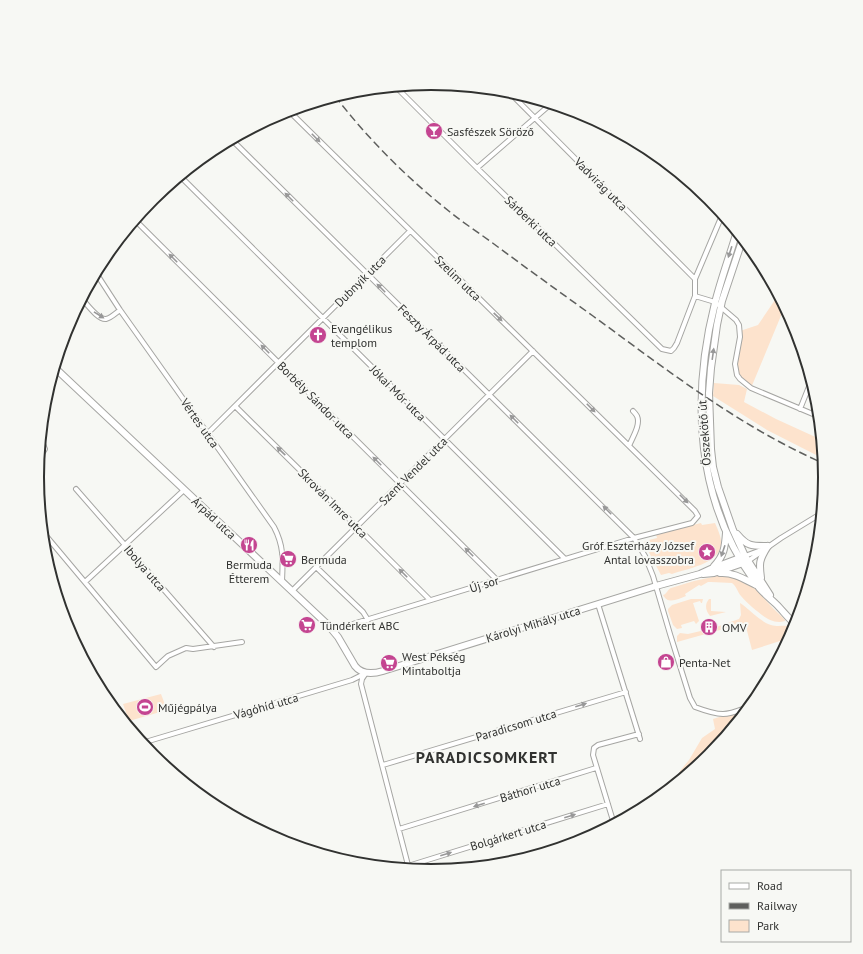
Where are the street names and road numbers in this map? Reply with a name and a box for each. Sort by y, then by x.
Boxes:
street label: Vadvirág utca [571,154,631,214]
street label: Sárberki utca [502,192,560,250]
street label: Dubnyik utca [331,252,389,310]
street label: Szelim utca [432,252,484,304]
street label: Feszty Árpád utca [395,301,469,375]
street label: Borbély Sándor utca [274,358,358,442]
street label: Jókai Mór utca [366,361,429,424]
street label: Vértes utca [177,395,222,451]
street label: Összekötő út [694,400,714,466]
street label: Szent Vendel utca [376,434,450,508]
street label: Skrován Imre utca [295,465,371,541]
street label: Árpád utca [189,494,239,542]
street label: Ibolya utca [121,542,169,594]
street label: Új sor [468,572,500,596]
street label: Károlyi Mihály utca [484,602,582,646]
street label: Vágóhíd utca [231,690,300,723]
street label: Paradicsom utca [474,706,558,744]
street label: Báthori utca [498,773,562,805]
street label: Bolgárkert utca [468,816,548,854]

